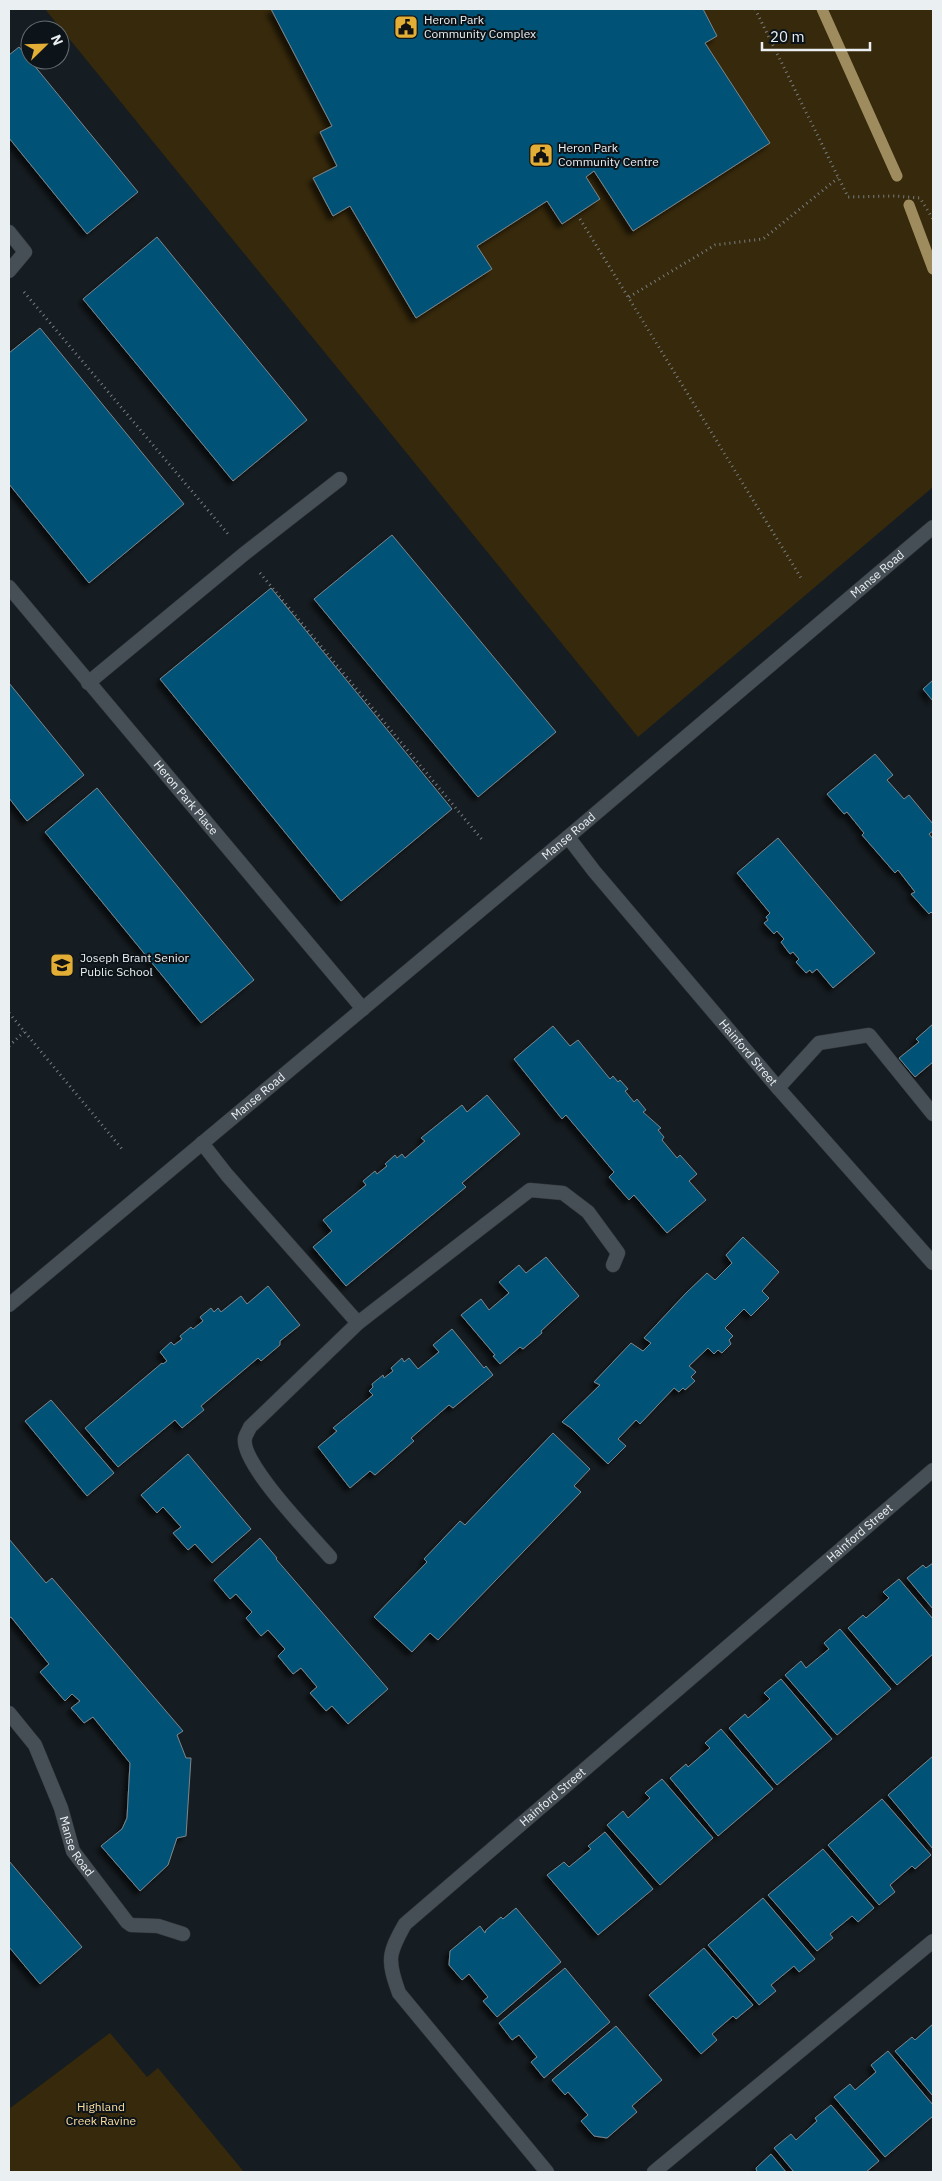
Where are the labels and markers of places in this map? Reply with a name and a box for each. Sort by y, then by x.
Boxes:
place label: Heron Park Community Complex [424,12,536,41]
public building icon: Heron Park Community Complex [393,14,419,40]
place label: Heron Park Community Centre [558,140,659,169]
public building icon: Heron Park Community Centre [528,142,554,168]
place label: Joseph Brant Senior Public School [80,950,189,979]
school or university icon: Joseph Brant Senior Public School [49,952,75,978]

